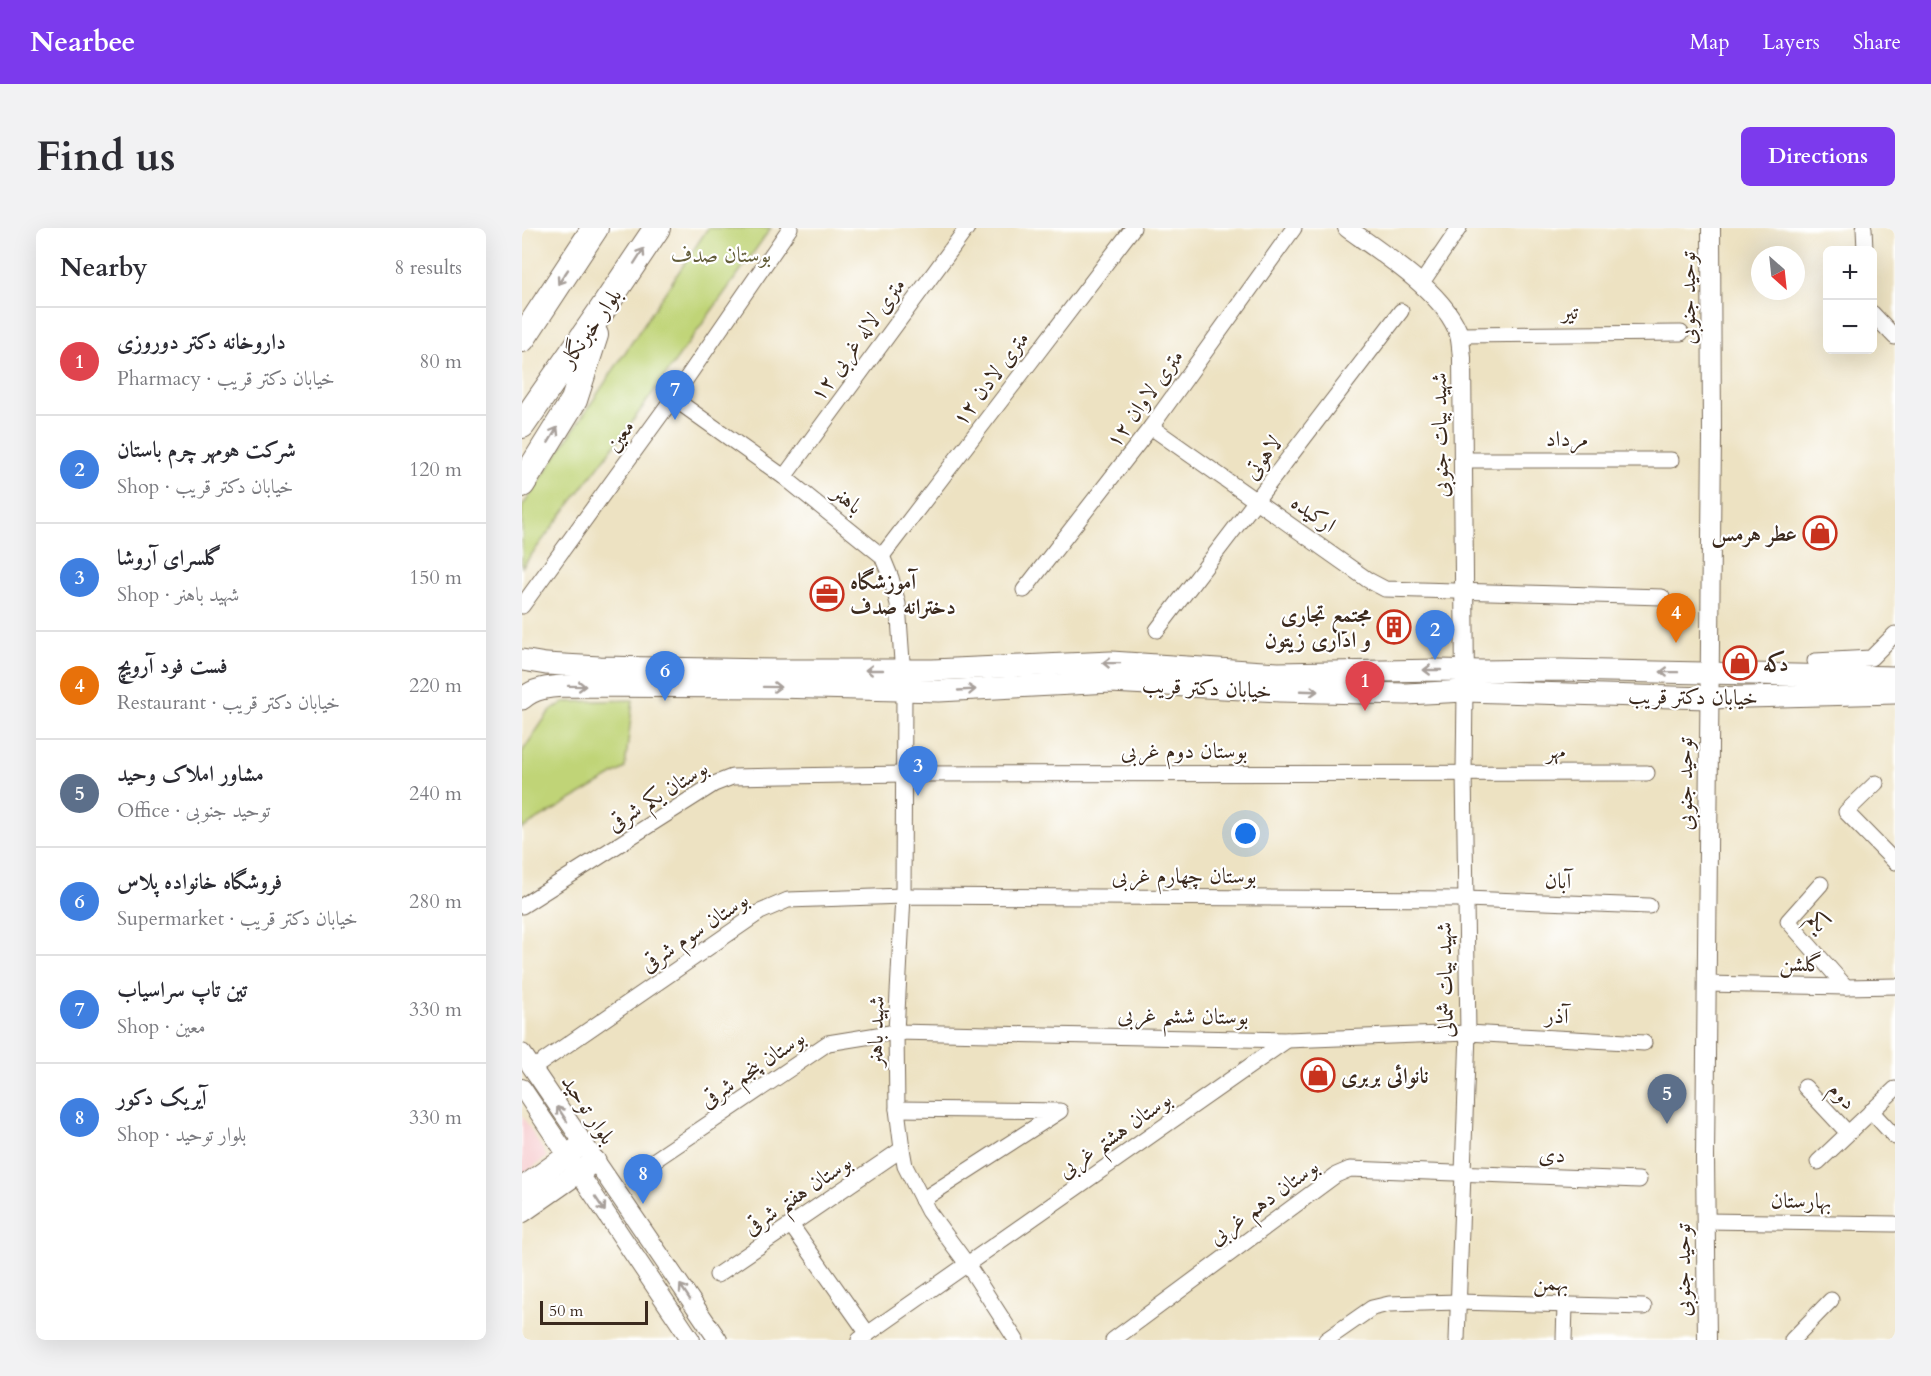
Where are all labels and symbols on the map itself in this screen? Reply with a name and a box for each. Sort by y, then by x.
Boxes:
park label: بوستان صدف [671,240,771,270]
north arrow [1751,246,1805,300]
one-way arrow [632,247,645,264]
street label: توحید جنوبی [1673,251,1704,345]
one-way arrow [557,268,569,285]
street label: ۱۲ متری لاله غربی [803,272,914,408]
street label: بلوار خبرنگار [551,282,629,375]
street label: تیر [1560,297,1579,327]
street label: ۱۲ متری لادن [945,325,1036,432]
street label: ۱۲ متری لاوان [1099,343,1191,454]
pin: 7 [656,370,694,420]
street label: شهید بیات جنوبی [1424,372,1457,498]
street label: معین [598,413,642,458]
street label: مرداد [1546,424,1588,454]
one-way arrow [548,427,560,444]
street label: لاهوتی [1236,429,1289,486]
street label: باهنر [824,477,869,521]
street label: ارکیده [1285,488,1342,540]
shop icon: عطر هرمس [1802,515,1838,551]
place label: عطر هرمس [1711,519,1797,549]
place label: آموزشگاه دخترانه صدف [850,567,956,622]
office icon: آموزشگاه دخترانه صدف [809,576,845,612]
pin: 4 [1656,594,1696,643]
place label: مجتمع تجاری و اداری زیتون [1264,600,1372,655]
building icon: مجتمع تجاری و اداری زیتون [1376,609,1412,645]
pin: 2 [1416,610,1454,660]
shop icon: دکه [1722,645,1758,681]
place label: دکه [1763,649,1789,679]
pin: 6 [646,652,684,701]
one-way arrow [1102,657,1121,669]
pin: 1 [1346,662,1384,711]
one-way arrow [865,664,885,676]
one-way arrow [1422,664,1442,676]
one-way arrow [1659,666,1679,678]
street label: خیابان دکتر قریب [1141,670,1273,706]
one-way arrow [567,680,587,692]
one-way arrow [762,681,782,693]
street label: خیابان دکتر قریب [1628,681,1758,713]
one-way arrow [957,684,977,695]
one-way arrow [1298,686,1318,697]
street label: بوستان دوم غربی [1121,736,1247,770]
street label: مهر [1544,736,1566,766]
street label: توحید جنوبی [1670,737,1701,831]
pin: 3 [898,746,938,796]
street label: بوستان یکم شرقی [601,753,716,843]
your location [1231,819,1260,848]
street label: بوستان چهارم غربی [1112,861,1256,895]
street label: آبان [1544,866,1574,897]
street label: بوستان سوم شرقی [635,885,757,982]
street label: یکم [1797,905,1837,943]
street label: شهید بیات شمالی [1429,922,1461,1038]
street label: گلشن [1779,949,1823,979]
street label: شهید باهنر [860,995,892,1069]
street label: بوستان ششم غربی [1117,1000,1249,1038]
street label: آذر [1542,1000,1572,1032]
street label: بوستان پنجم شرقی [694,1023,814,1119]
shop icon: نانوائی بربری [1300,1057,1336,1093]
place label: نانوائی بربری [1341,1061,1429,1091]
street label: بلوار توحید [554,1069,622,1150]
pin: 5 [1648,1074,1686,1124]
street label: دوم [1819,1075,1863,1119]
street label: بوستان هشتم غربی [1052,1084,1181,1190]
one-way arrow [556,1105,569,1122]
street label: دی [1538,1140,1566,1170]
street label: بوستان هفتم شرقی [737,1147,861,1247]
street label: بوستان دهم غربی [1202,1152,1328,1256]
pin: 8 [624,1154,662,1204]
street label: بهارستان [1770,1185,1832,1217]
one-way arrow [594,1195,606,1212]
street label: توحید جنوبی [1668,1223,1699,1317]
street label: بهمن [1533,1267,1569,1299]
one-way arrow [679,1284,691,1300]
scale bar [540,1298,648,1326]

